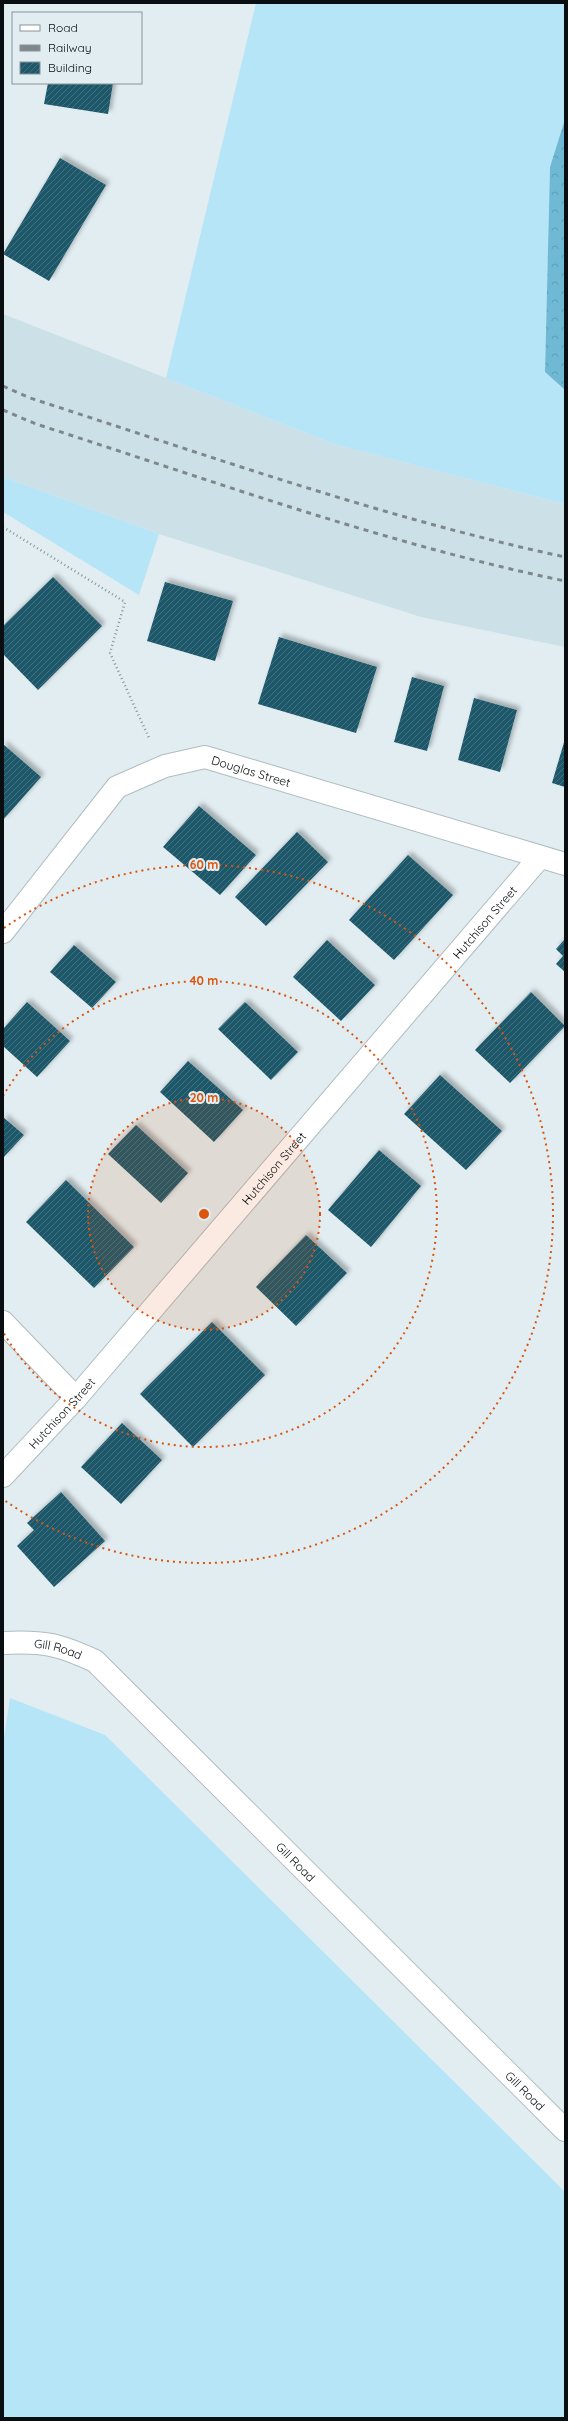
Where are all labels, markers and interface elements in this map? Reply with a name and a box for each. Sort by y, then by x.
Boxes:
legend [12,12,142,84]
text: Road [48,20,78,35]
text: Railway [48,40,92,55]
text: Building [48,60,92,75]
street label: Douglas Street [210,752,293,790]
text: 60 m [190,857,218,872]
street label: Hutchison Street [449,883,520,961]
text: 40 m [190,973,218,988]
text: 20 m [190,1090,218,1105]
street label: Hutchison Street [238,1128,309,1207]
centre of rings [197,1207,211,1221]
street label: Hutchison Street [25,1374,98,1452]
street label: Gill Road [34,1635,85,1662]
street label: Gill Road [273,1839,319,1884]
street label: Gill Road [502,2068,548,2113]

